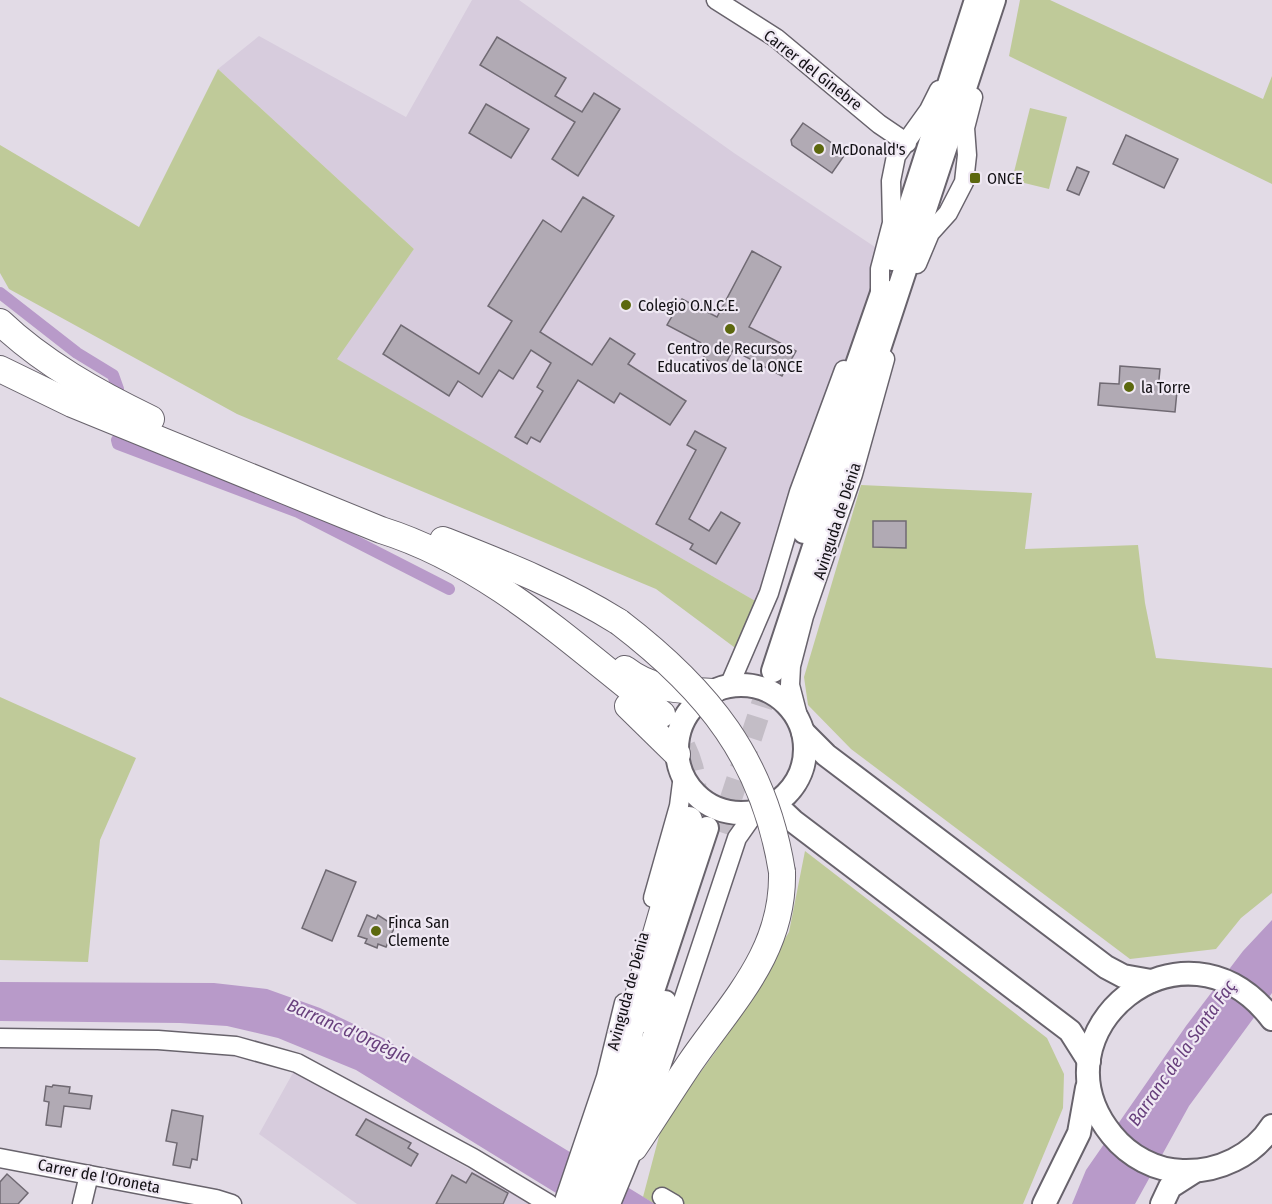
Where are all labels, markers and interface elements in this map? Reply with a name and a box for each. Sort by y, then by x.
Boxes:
street label: Carrer del Ginebre [760,26,866,114]
place label: McDonald's [831,140,906,159]
marker: McDonald's [812,142,826,156]
place label: ONCE [987,169,1022,188]
marker: ONCE [968,171,982,185]
place label: Colegio O.N.C.E. [638,296,738,315]
marker: Colegio O.N.C.E. [619,298,633,312]
marker: Centro de Recursos Educativos de la ONCE [723,322,737,336]
place label: Centro de Recursos Educativos de la ONCE [657,339,803,376]
place label: la Torre [1141,378,1190,397]
marker: la Torre [1122,380,1136,394]
street label: Avinguda de Dénia [809,460,865,582]
place label: Finca San Clemente [388,913,450,950]
marker: Finca San Clemente [369,924,383,938]
street label: Avinguda de Dénia [603,930,653,1052]
water label: Barranc de la Santa Faç [1123,976,1241,1130]
water label: Barranc d'Orgègia [284,994,414,1068]
street label: Carrer de l'Oroneta [36,1155,162,1197]

